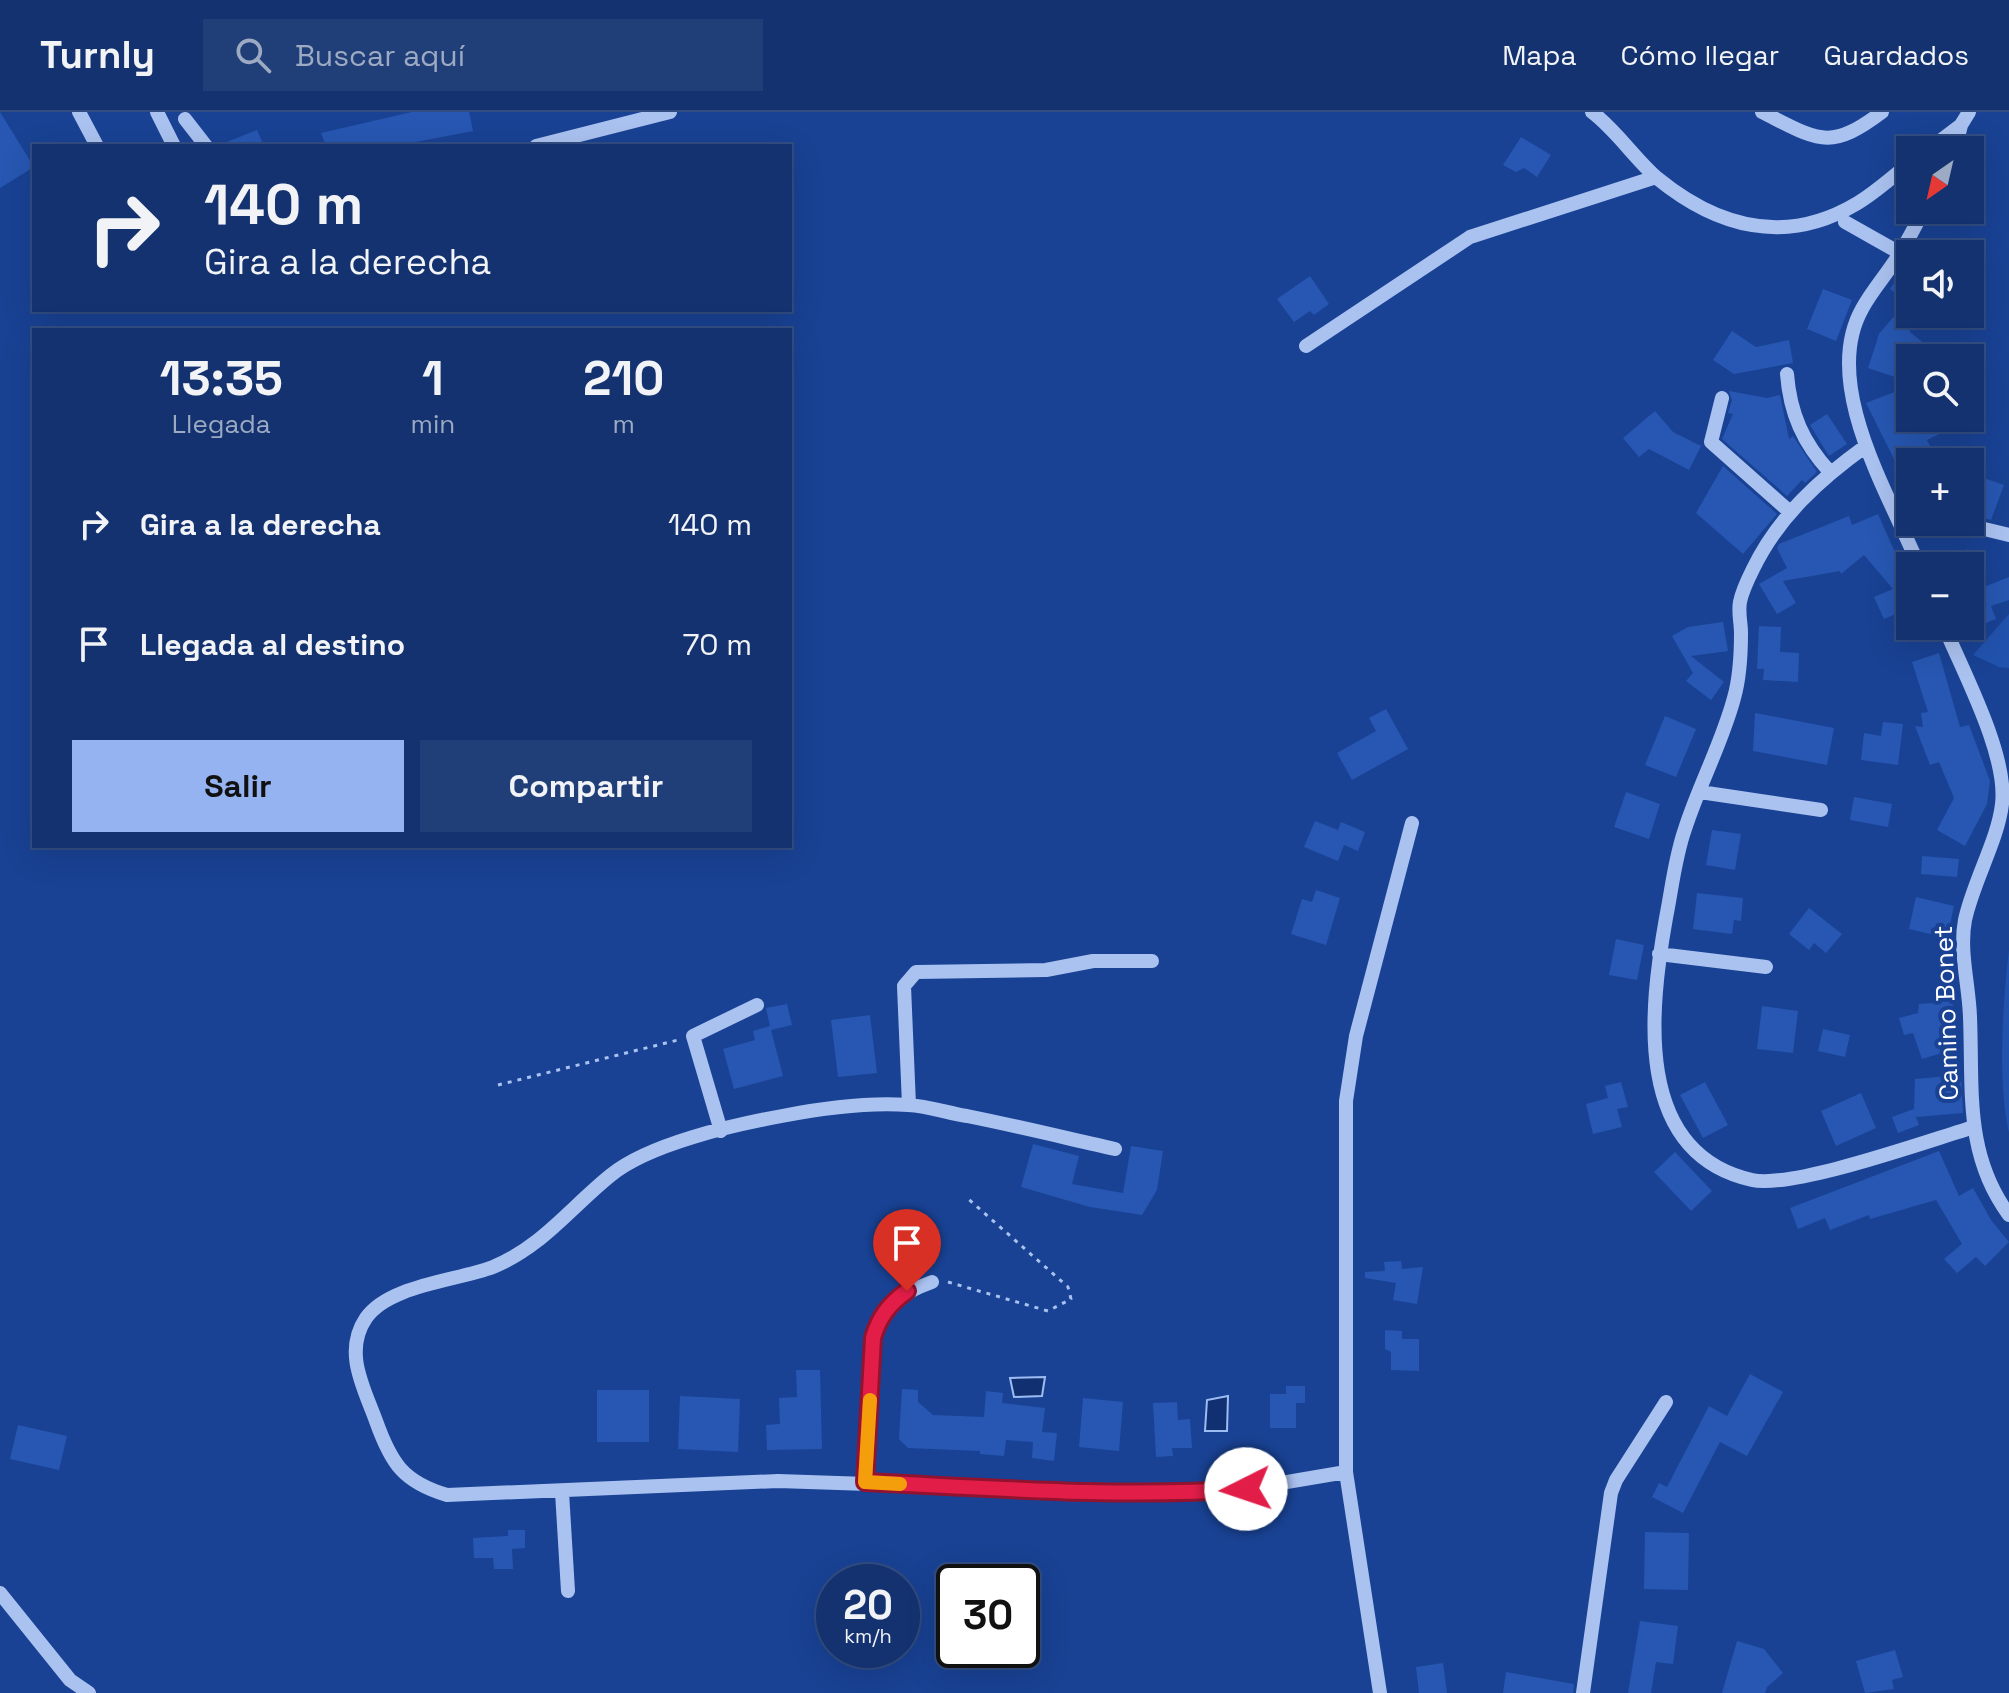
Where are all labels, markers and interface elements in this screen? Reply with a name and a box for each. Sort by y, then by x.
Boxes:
search box [203,19,763,91]
text: Turnly [40,31,155,79]
icon: search [231,33,275,77]
text: Buscar aquí [295,36,465,75]
text: Mapa [1502,37,1577,73]
text: Cómo llegar [1621,37,1779,73]
text: Guardados [1823,37,1969,73]
north arrow [1896,136,1984,224]
map controls [1896,136,1984,640]
text: 140 m [204,169,363,240]
icon: right [72,176,176,280]
text: Gira a la derecha [204,239,491,285]
button: sound [1896,240,1984,328]
button: search [1896,344,1984,432]
text: 13:35 [160,348,283,409]
text: 1 [422,348,444,409]
text: 210 [583,348,664,409]
text: Llegada [172,407,271,441]
text: min [411,407,455,441]
text: m [612,407,635,441]
button: + [1896,448,1984,536]
icon: right [72,502,116,546]
text: Gira a la derecha [140,505,381,544]
text: 140 m [668,505,752,544]
button: − [1896,552,1984,640]
icon: arrive [72,622,116,666]
text: Llegada al destino [140,625,405,664]
text: 70 m [683,625,752,664]
button: Salir [72,740,404,832]
button: Compartir [420,740,752,832]
street label: Camino Bonet [1926,925,1966,1101]
pin [873,1209,941,1291]
icon: arrive [885,1221,929,1265]
position arrow [1204,1447,1288,1531]
speed limit sign: 30 [936,1564,1040,1668]
text: 20 [843,1580,893,1631]
text: km/h [844,1623,892,1649]

